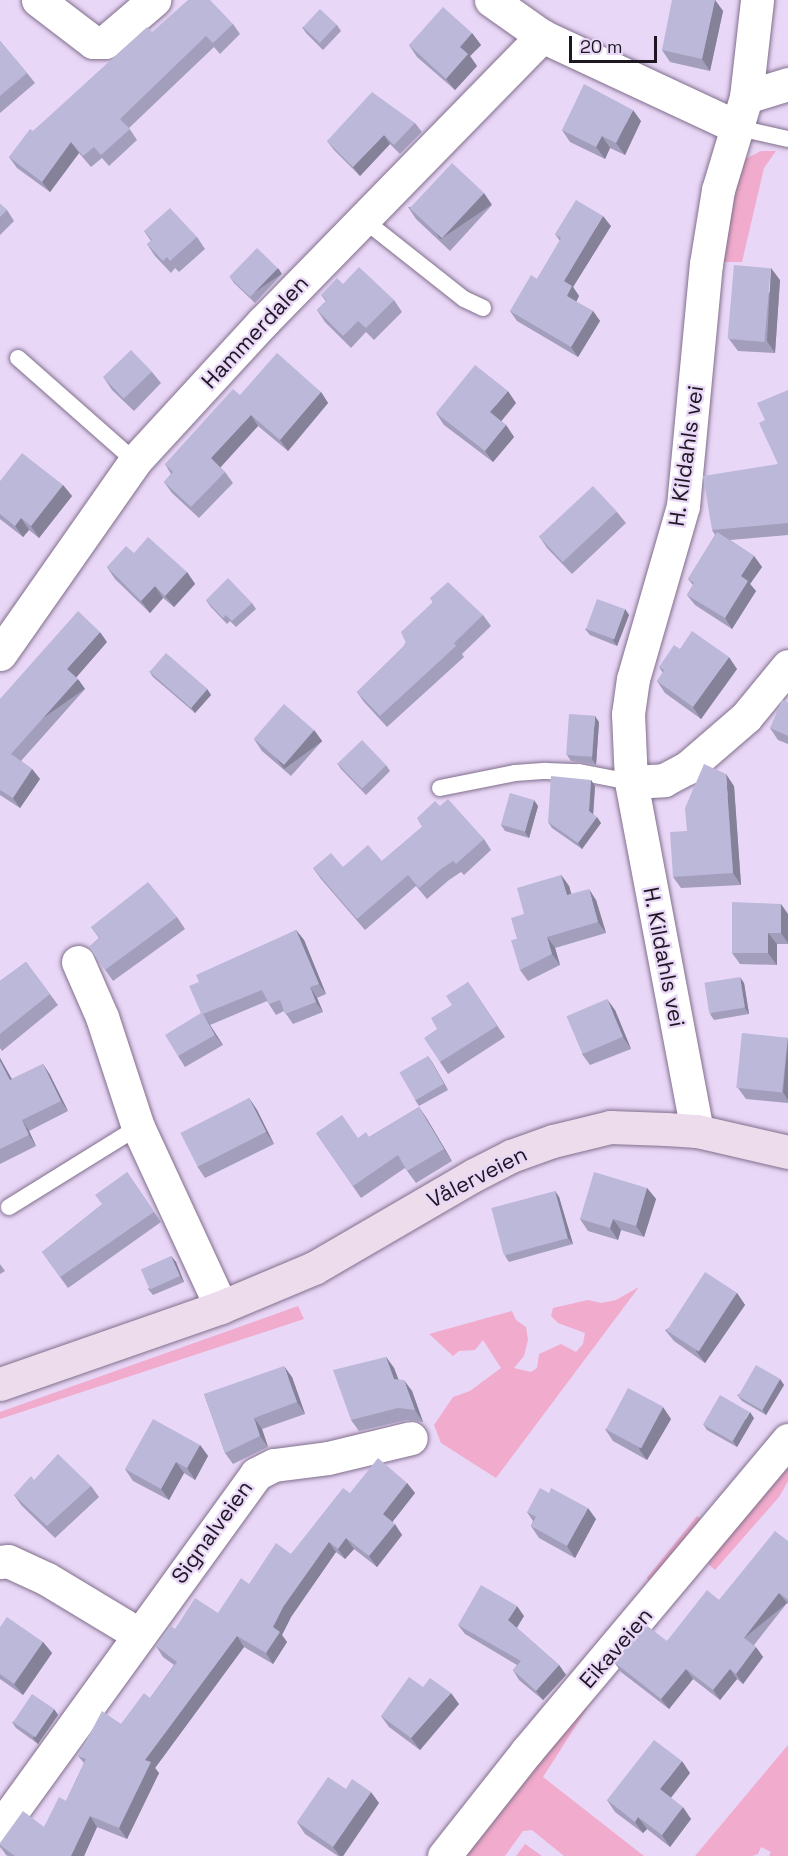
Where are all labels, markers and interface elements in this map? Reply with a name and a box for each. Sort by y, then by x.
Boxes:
scale bar [572,24,660,62]
text: 20 m [580,35,623,58]
street label: Hammerdalen [196,270,314,394]
street label: H. Kildahls vei [663,384,709,528]
street label: H. Kildahls vei [637,884,691,1030]
street label: Vålerveien [423,1141,531,1213]
street label: Signalveien [166,1475,258,1589]
street label: Eikaveien [574,1602,658,1694]

